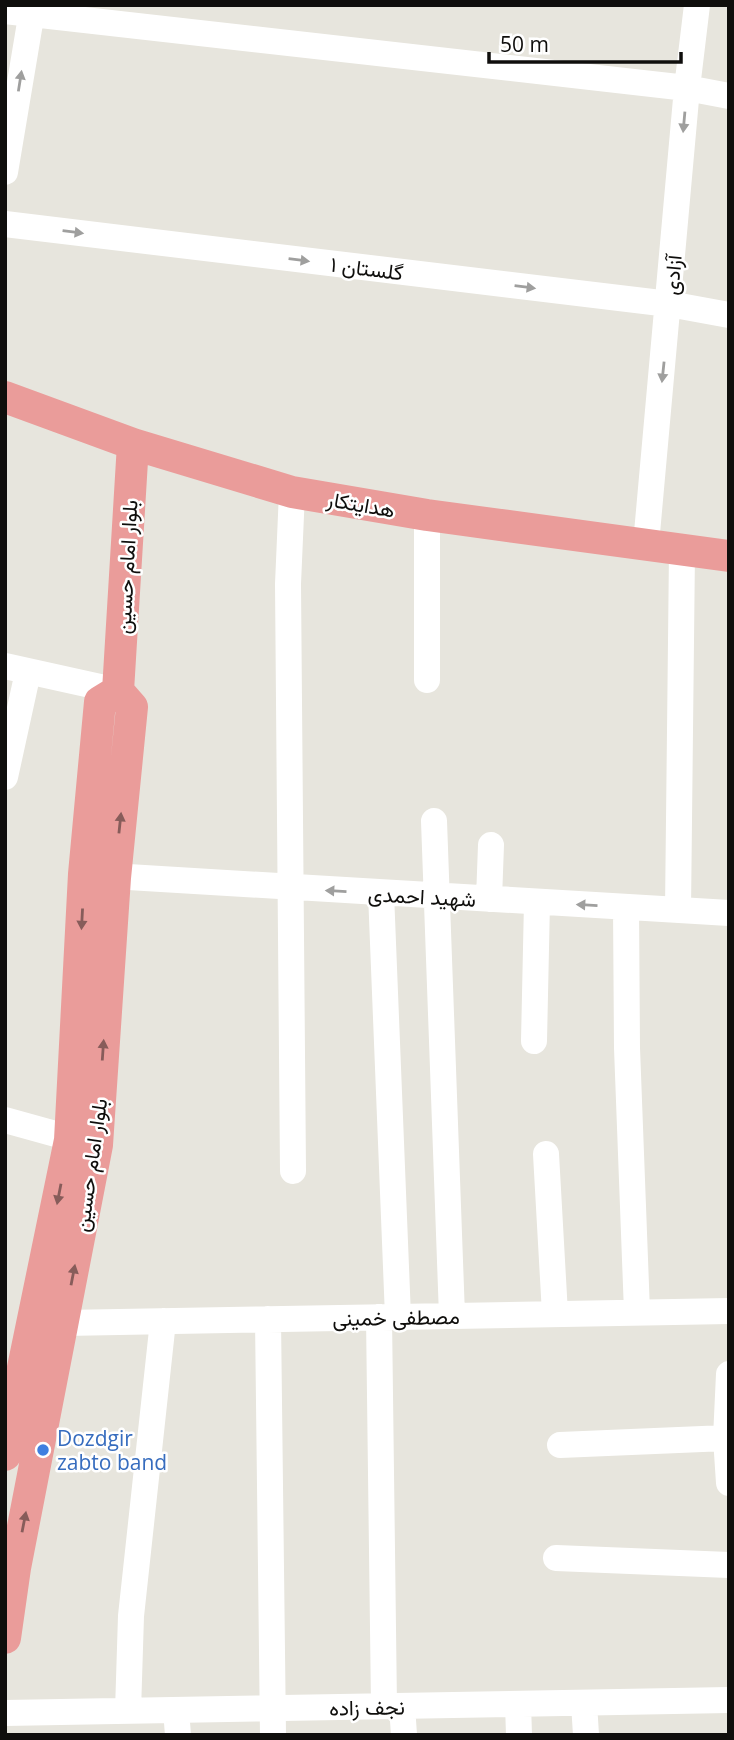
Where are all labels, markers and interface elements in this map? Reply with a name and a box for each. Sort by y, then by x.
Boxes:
scale bar [489,21,682,65]
text: 50 m [500,30,549,58]
one-way arrow [15,70,26,92]
one-way arrow [678,111,689,133]
one-way arrow [62,227,84,238]
street label: گلستان ۱ [329,250,405,286]
street label: آزادی [656,252,688,296]
one-way arrow [288,254,310,265]
one-way arrow [514,281,536,292]
one-way arrow [657,361,668,383]
street label: هدایتکار [324,484,397,524]
street label: بلوار امام حسین [108,499,144,635]
one-way arrow [115,812,126,834]
street label: شهید احمدی [367,879,477,913]
one-way arrow [324,885,346,896]
one-way arrow [576,899,598,910]
one-way arrow [76,908,87,930]
one-way arrow [98,1039,109,1061]
street label: بلوار امام حسین [67,1096,114,1234]
one-way arrow [54,1183,65,1205]
one-way arrow [68,1264,79,1286]
street label: مصطفی خمینی [332,1302,460,1332]
place label: Dozdgir zabto band [57,1424,167,1476]
marker: Dozdgir zabto band [35,1442,51,1458]
one-way arrow [18,1511,29,1533]
street label: نجف زاده [329,1692,405,1722]

